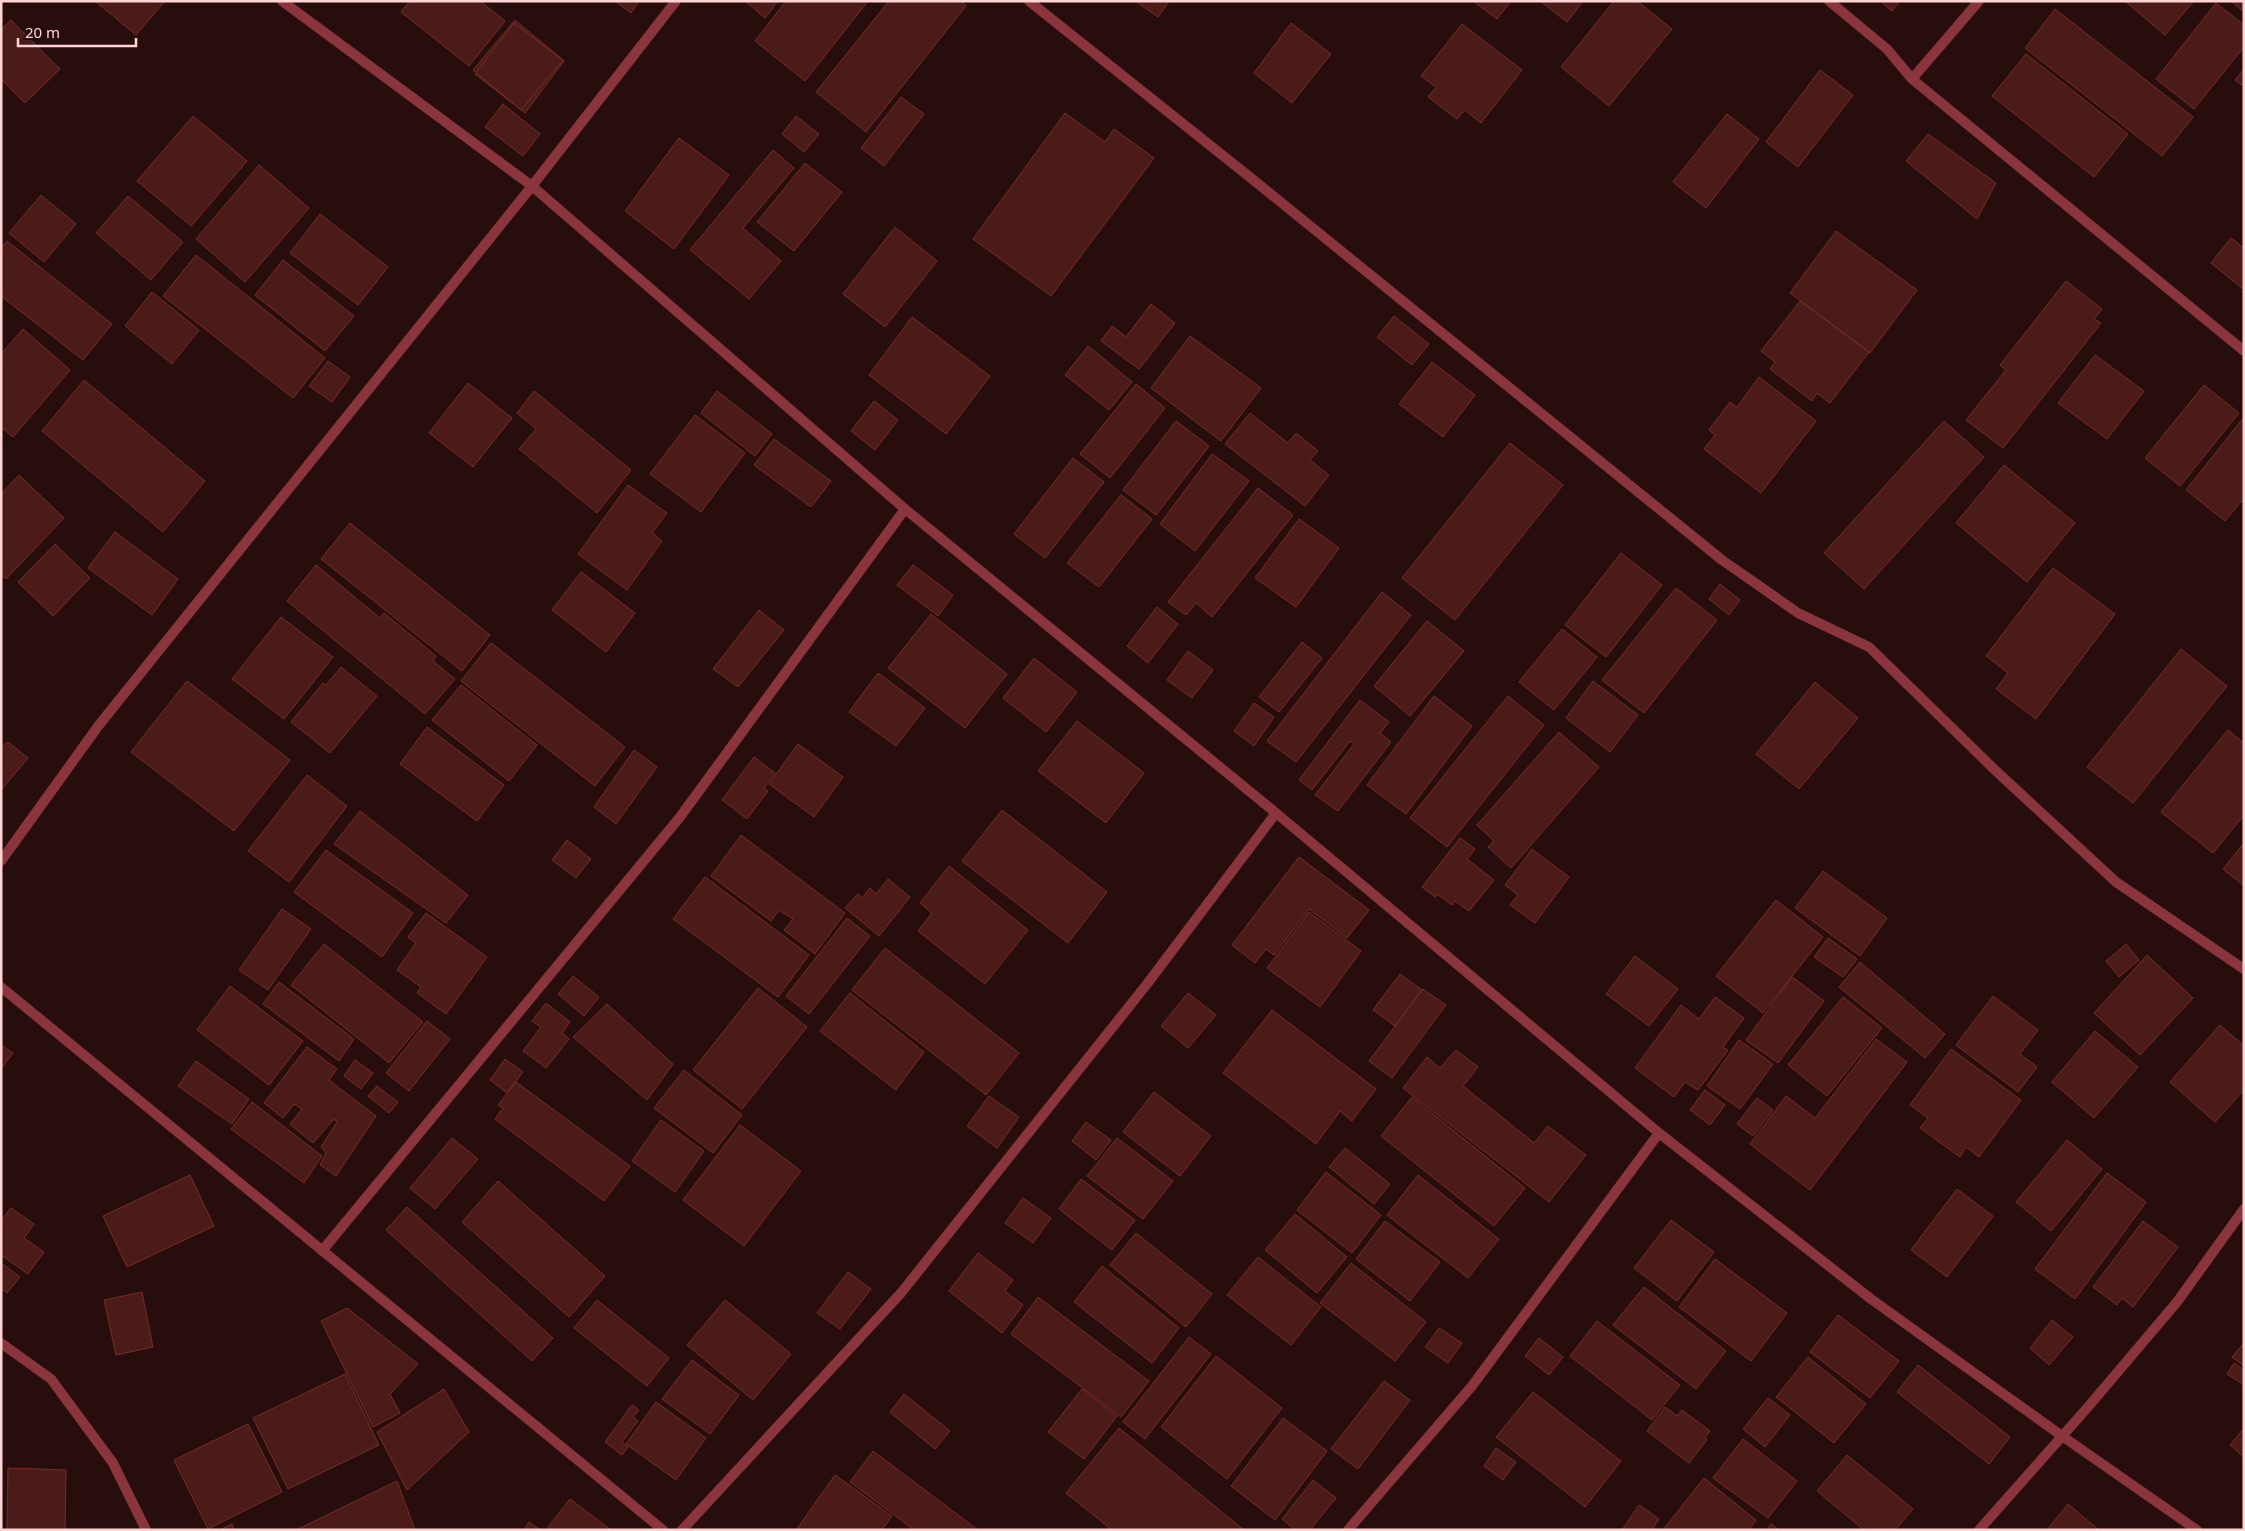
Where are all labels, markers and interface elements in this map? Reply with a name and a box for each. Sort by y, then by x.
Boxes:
scale bar [18,15,135,47]
text: 20 m [25,22,60,42]

